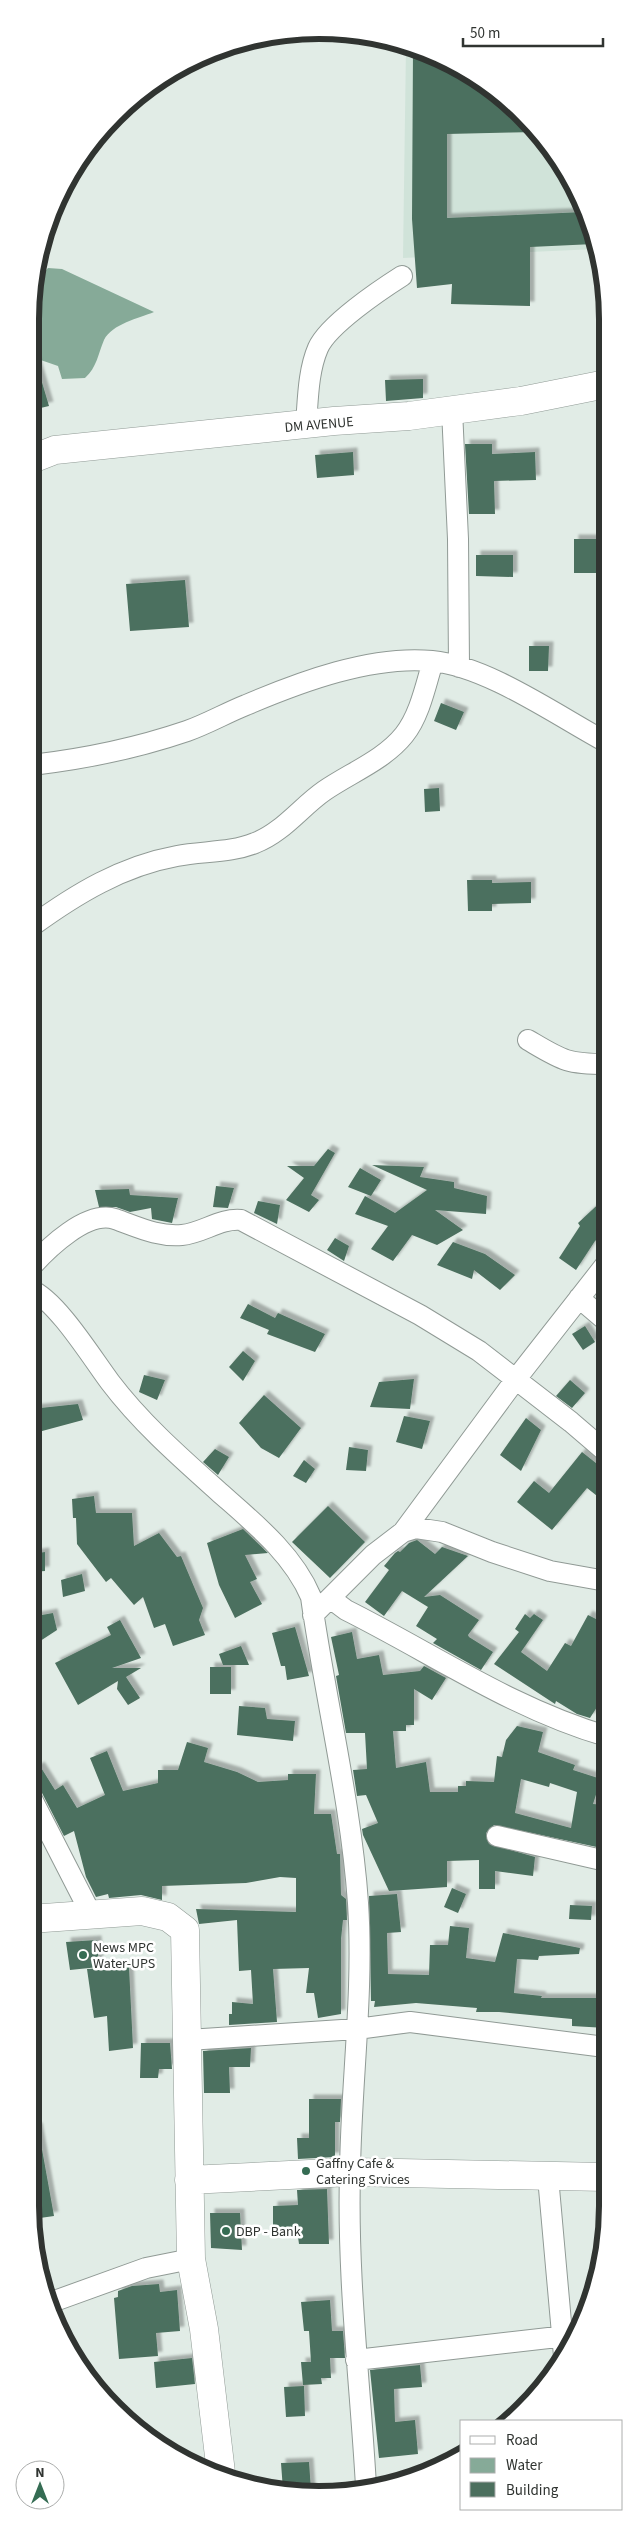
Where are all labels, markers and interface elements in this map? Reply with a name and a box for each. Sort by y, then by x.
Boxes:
scale bar [463,15,603,47]
text: 50 m [470,23,500,44]
street label: DM AVENUE [284,412,354,438]
place label: News MPC Water-UPS [93,1938,155,1974]
marker: News MPC Water-UPS [77,1949,89,1961]
place label: Gaffny Cafe & Catering Srvices [316,2154,410,2190]
marker: Gaffny Cafe & Catering Srvices [300,2165,312,2177]
place label: DBP - Bank [236,2222,301,2242]
marker: DBP - Bank [220,2225,232,2237]
legend [460,2420,623,2510]
text: Road [506,2430,538,2451]
text: Water [506,2455,543,2476]
north arrow [15,2460,65,2510]
text: N [35,2463,45,2483]
text: Building [506,2480,559,2501]

